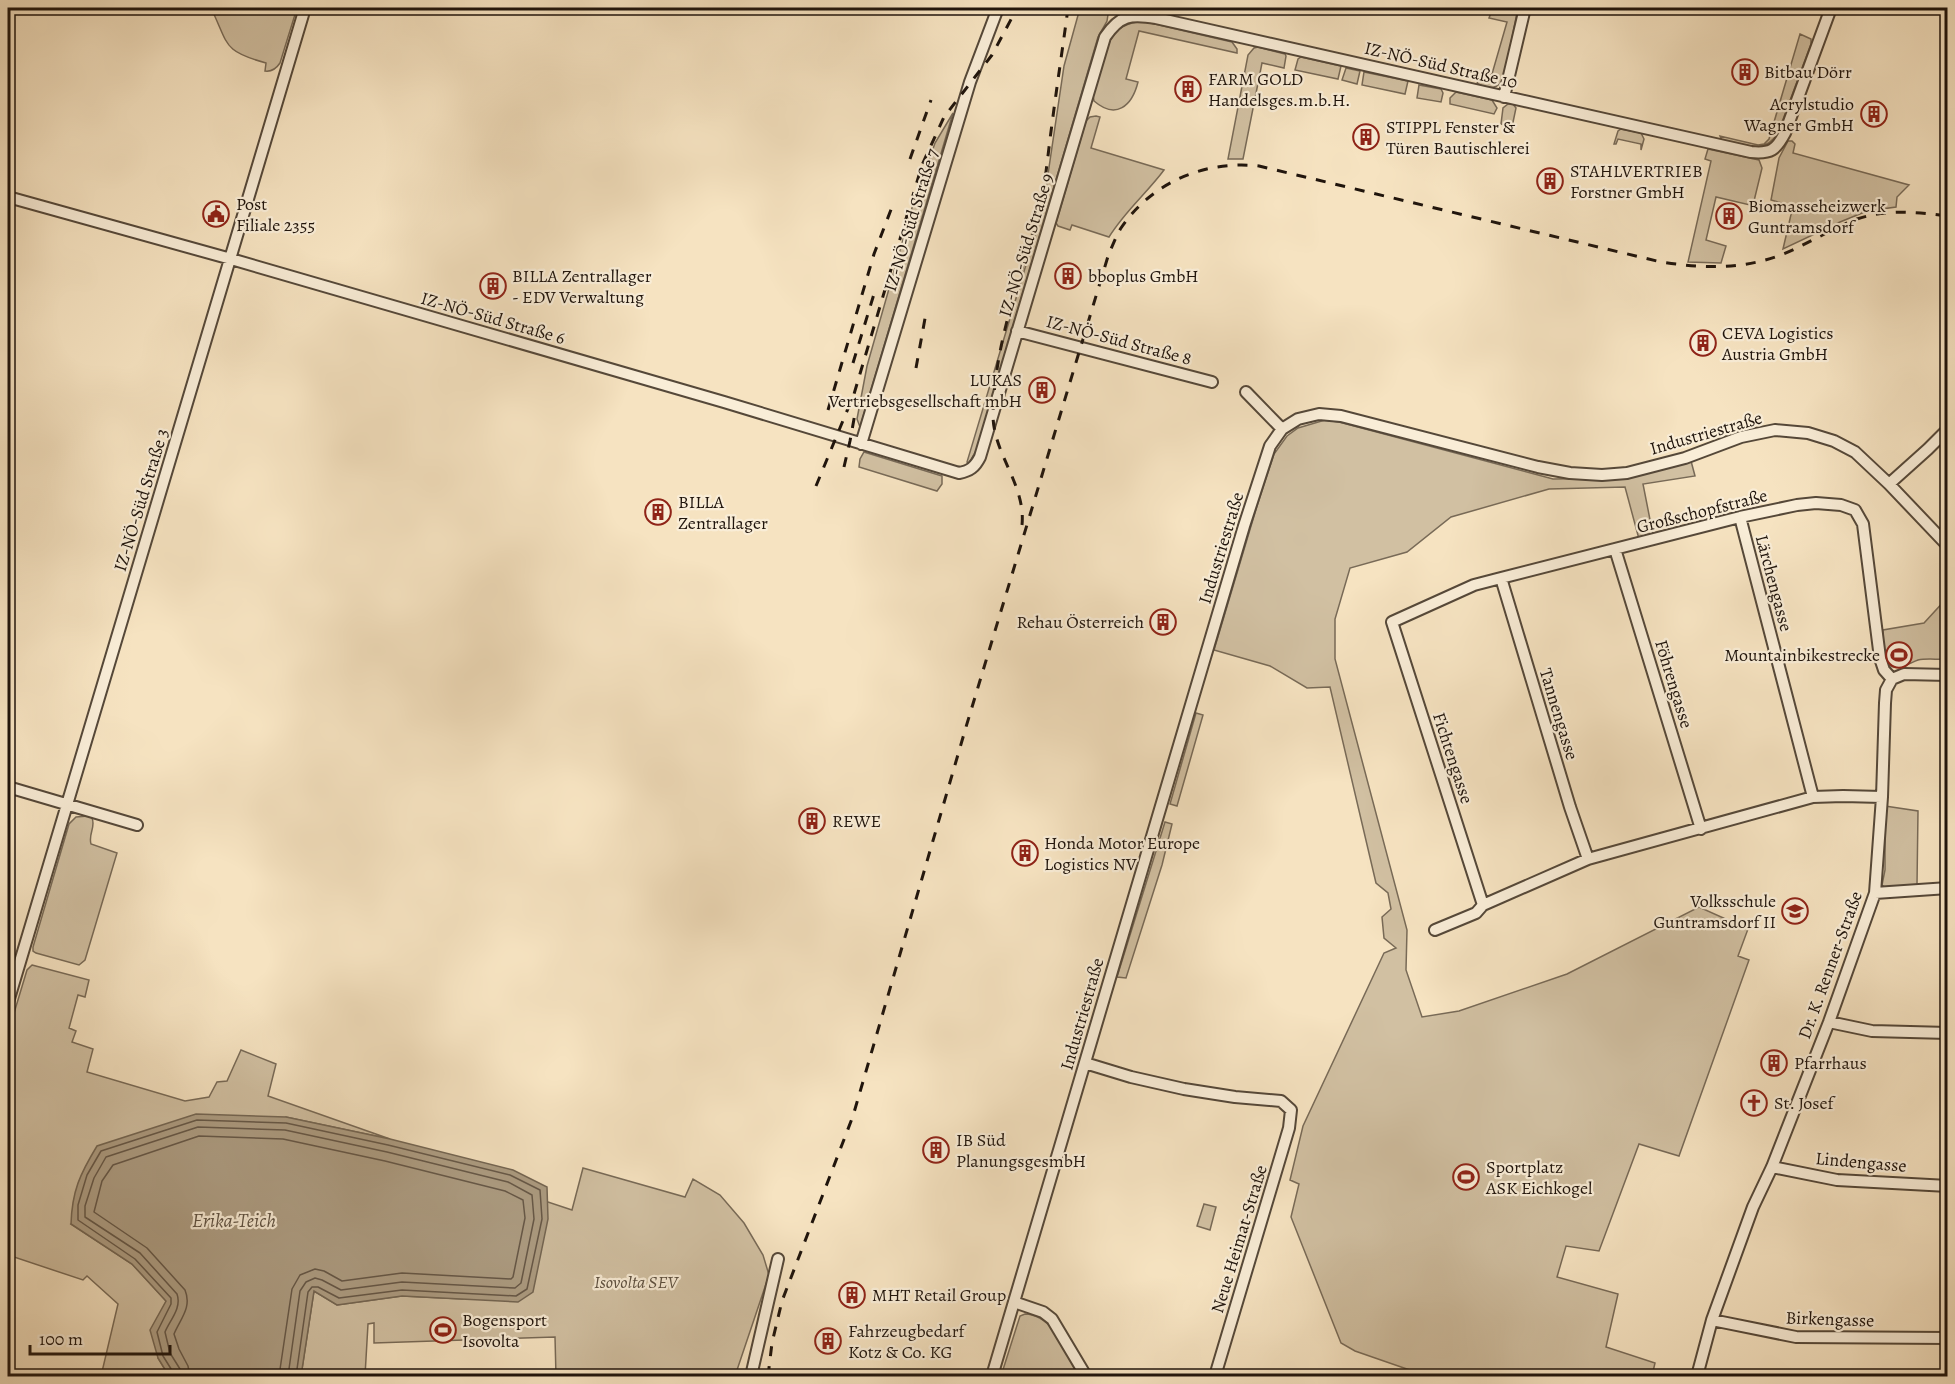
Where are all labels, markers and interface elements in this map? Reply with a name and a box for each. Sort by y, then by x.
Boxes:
street label: IZ-NÖ-Süd Straße 10 [1362,36,1520,94]
building icon: Bitbau Dörr [1730,57,1760,87]
place label: Bitbau Dörr [1764,60,1852,84]
place label: FARM GOLD Handelsges.m.b.H. [1208,67,1350,112]
building icon: FARM GOLD Handelsges.m.b.H. [1173,74,1203,104]
place label: Acrylstudio Wagner GmbH [1743,92,1854,137]
building icon: Acrylstudio Wagner GmbH [1859,99,1889,129]
place label: STIPPL Fenster & Türen Bautischlerei [1386,115,1530,160]
building icon: STIPPL Fenster & Türen Bautischlerei [1351,122,1381,152]
street label: IZ-NÖ-Süd Straße 7 [878,145,944,294]
place label: STAHLVERTRIEB Forstner GmbH [1570,159,1703,204]
building icon: STAHLVERTRIEB Forstner GmbH [1535,166,1565,196]
street label: IZ-NÖ-Süd Straße 9 [993,170,1059,320]
place label: Post Filiale 2355 [236,192,315,237]
place label: Biomasseheizwerk Guntramsdorf [1748,194,1886,239]
public building icon: Post Filiale 2355 [201,199,231,229]
building icon: Biomasseheizwerk Guntramsdorf [1714,201,1744,231]
building icon: bboplus GmbH [1053,261,1083,291]
place label: BILLA Zentrallager - EDV Verwaltung [512,264,652,309]
place label: bboplus GmbH [1088,264,1199,288]
building icon: BILLA Zentrallager - EDV Verwaltung [478,271,508,301]
street label: IZ-NÖ-Süd Straße 6 [418,286,568,350]
street label: IZ-NÖ-Süd Straße 8 [1044,309,1194,371]
place label: CEVA Logistics Austria GmbH [1721,321,1834,366]
building icon: CEVA Logistics Austria GmbH [1688,328,1718,358]
place label: LUKAS Vertriebsgesellschaft mbH [827,368,1022,413]
building icon: LUKAS Vertriebsgesellschaft mbH [1027,375,1057,405]
street label: Industriestraße [1647,406,1765,460]
street label: IZ-NÖ-Süd Straße 3 [108,426,174,574]
street label: Großschopfstraße [1634,483,1770,539]
street label: Industriestraße [1193,489,1249,607]
place label: BILLA Zentrallager [678,490,768,535]
building icon: BILLA Zentrallager [643,497,673,527]
street label: Lärchengasse [1750,532,1798,634]
building icon: Rehau Österreich [1148,607,1178,637]
place label: Rehau Österreich [1016,610,1144,634]
street label: Föhrengasse [1649,637,1699,731]
sports icon: Mountainbikestrecke [1884,640,1914,670]
place label: Mountainbikestrecke [1724,643,1880,667]
street label: Tannengasse [1534,665,1584,763]
street label: Fichtengasse [1427,709,1479,807]
building icon: REWE [797,806,827,836]
place label: REWE [832,809,881,833]
place label: Honda Motor Europe Logistics NV [1044,831,1200,876]
building icon: Honda Motor Europe Logistics NV [1010,838,1040,868]
street label: Dr. K. Renner-Straße [1792,888,1868,1042]
place label: Volksschule Guntramsdorf II [1653,889,1776,934]
school or university icon: Volksschule Guntramsdorf II [1780,896,1810,926]
street label: Industriestraße [1055,955,1109,1073]
building icon: Pfarrhaus [1759,1048,1789,1078]
place label: Pfarrhaus [1794,1051,1867,1075]
church icon: St. Josef [1739,1088,1769,1118]
place label: St. Josef [1774,1091,1837,1115]
place label: IB Süd PlanungsgesmbH [956,1128,1086,1173]
building icon: IB Süd PlanungsgesmbH [921,1135,951,1165]
street label: Lindengasse [1814,1146,1908,1178]
place label: Sportplatz ASK Eichkogel [1485,1155,1593,1200]
street label: Neue Heimat-Straße [1205,1162,1273,1316]
sports icon: Sportplatz ASK Eichkogel [1451,1162,1481,1192]
water label: Erika-Teich [192,1207,276,1234]
park label: Isovolta SEV [594,1270,680,1294]
building icon: MHT Retail Group [837,1280,867,1310]
place label: MHT Retail Group [872,1283,1006,1307]
street label: Birkengasse [1785,1305,1875,1333]
place label: Bogensport Isovolta [462,1308,547,1353]
sports icon: Bogensport Isovolta [428,1315,458,1345]
scale bar [30,1318,170,1356]
place label: Fahrzeugbedarf Kotz & Co. KG [848,1319,968,1364]
building icon: Fahrzeugbedarf Kotz & Co. KG [813,1326,843,1356]
text: 100 m [39,1327,83,1351]

